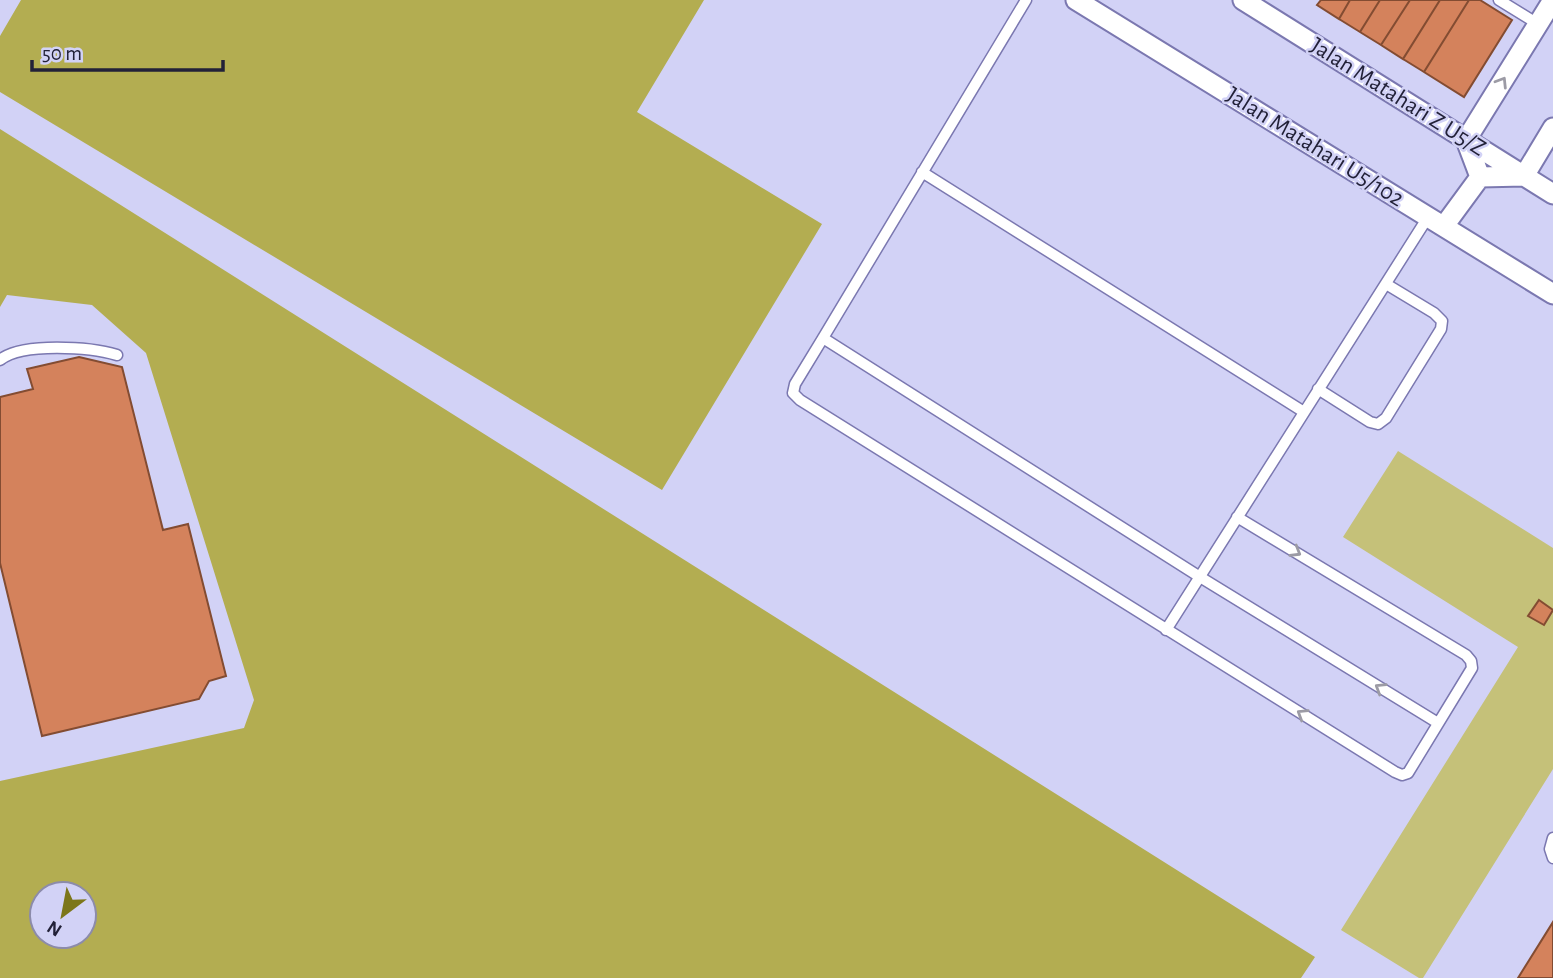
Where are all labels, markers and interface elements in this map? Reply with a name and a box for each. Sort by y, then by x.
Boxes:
scale bar [32,28,222,72]
street label: Jalan Matahari Z U5/Z [1306,33,1490,161]
text: 50 m [42,43,82,64]
one-way arrow [1494,76,1507,89]
street label: Jalan Matahari U5/102 [1222,83,1408,211]
one-way arrow [1288,544,1301,557]
one-way arrow [1374,683,1387,696]
one-way arrow [1296,709,1309,722]
north arrow [28,880,98,950]
text: N [44,917,65,940]

